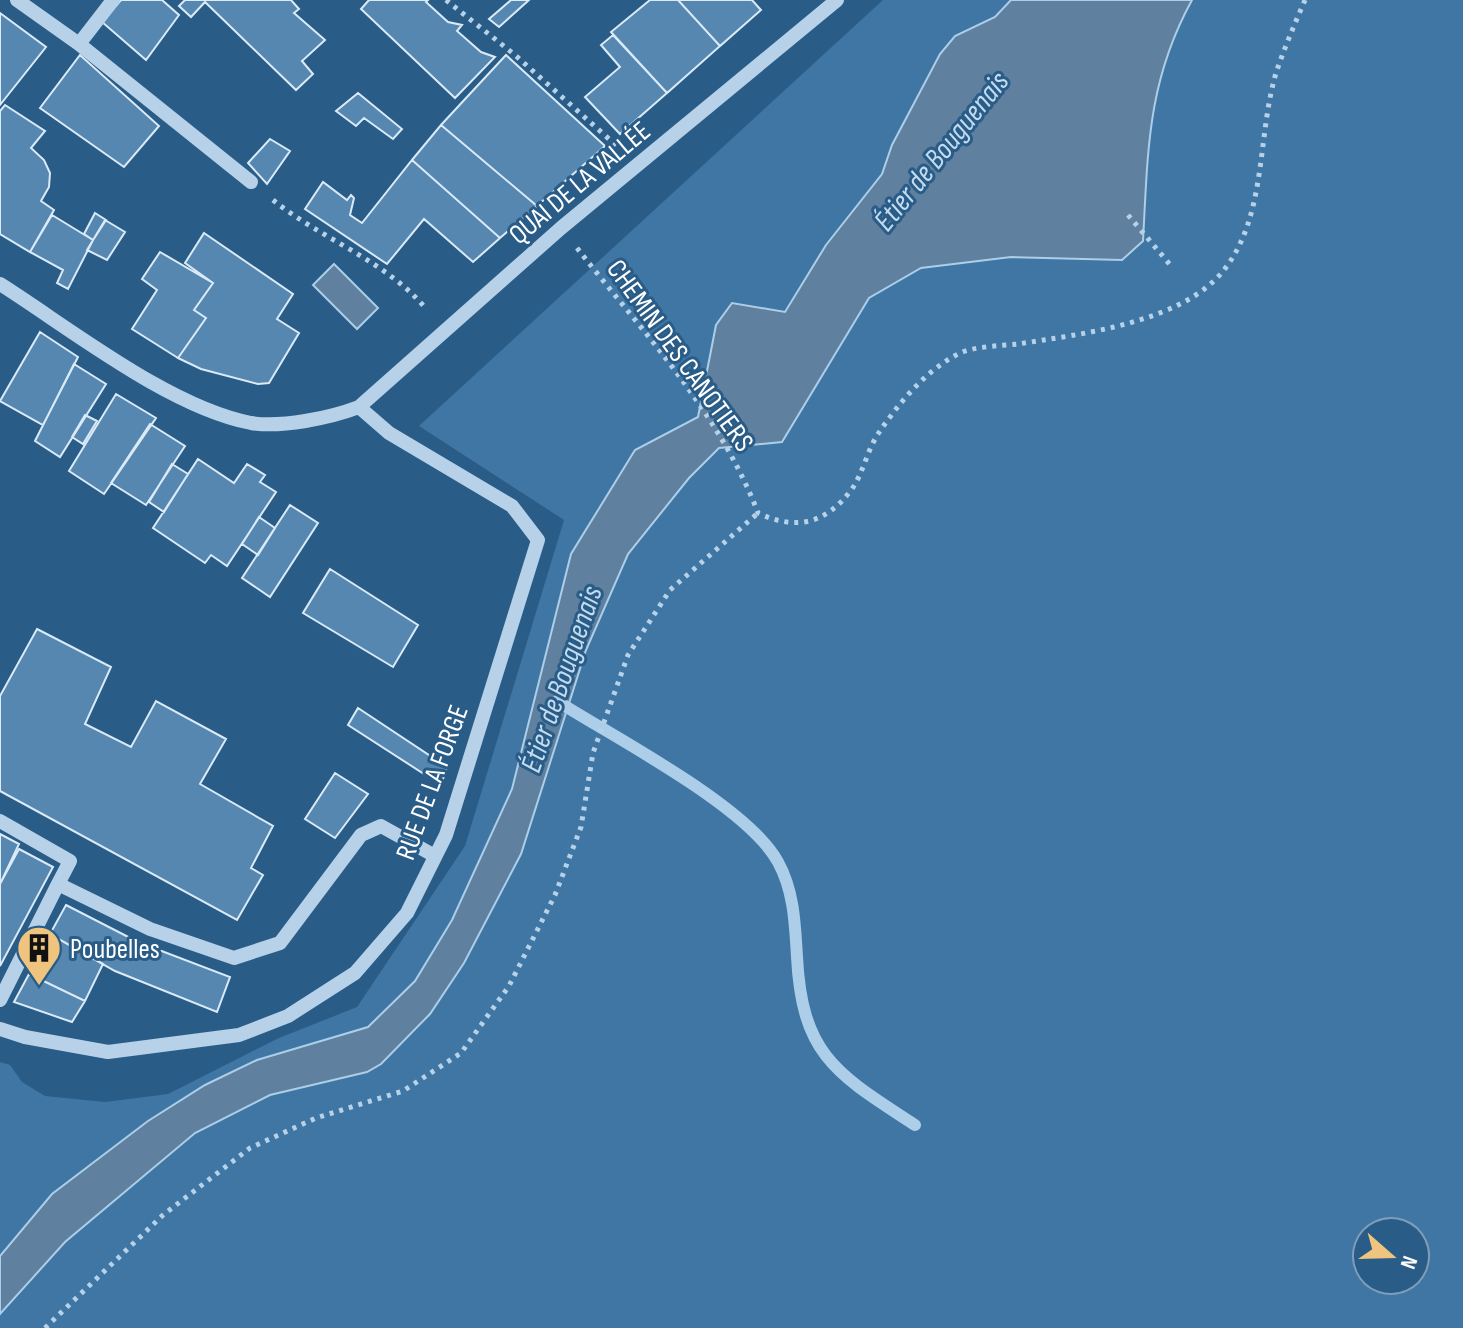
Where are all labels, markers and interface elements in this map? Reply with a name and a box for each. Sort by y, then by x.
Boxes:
water label: Étier de Bouguenais [867,64,1017,239]
street label: QUAI DE LA VALLÉE [503,115,657,252]
street label: CHEMIN DES CANOTIERS [599,254,760,458]
water label: Étier de Bouguenais [513,581,611,777]
street label: RUE DE LA FORGE [389,701,476,864]
building icon: Poubelles [15,924,63,987]
place label: Poubelles [70,933,160,966]
north arrow [1351,1216,1431,1296]
text: N [1394,1252,1423,1272]

